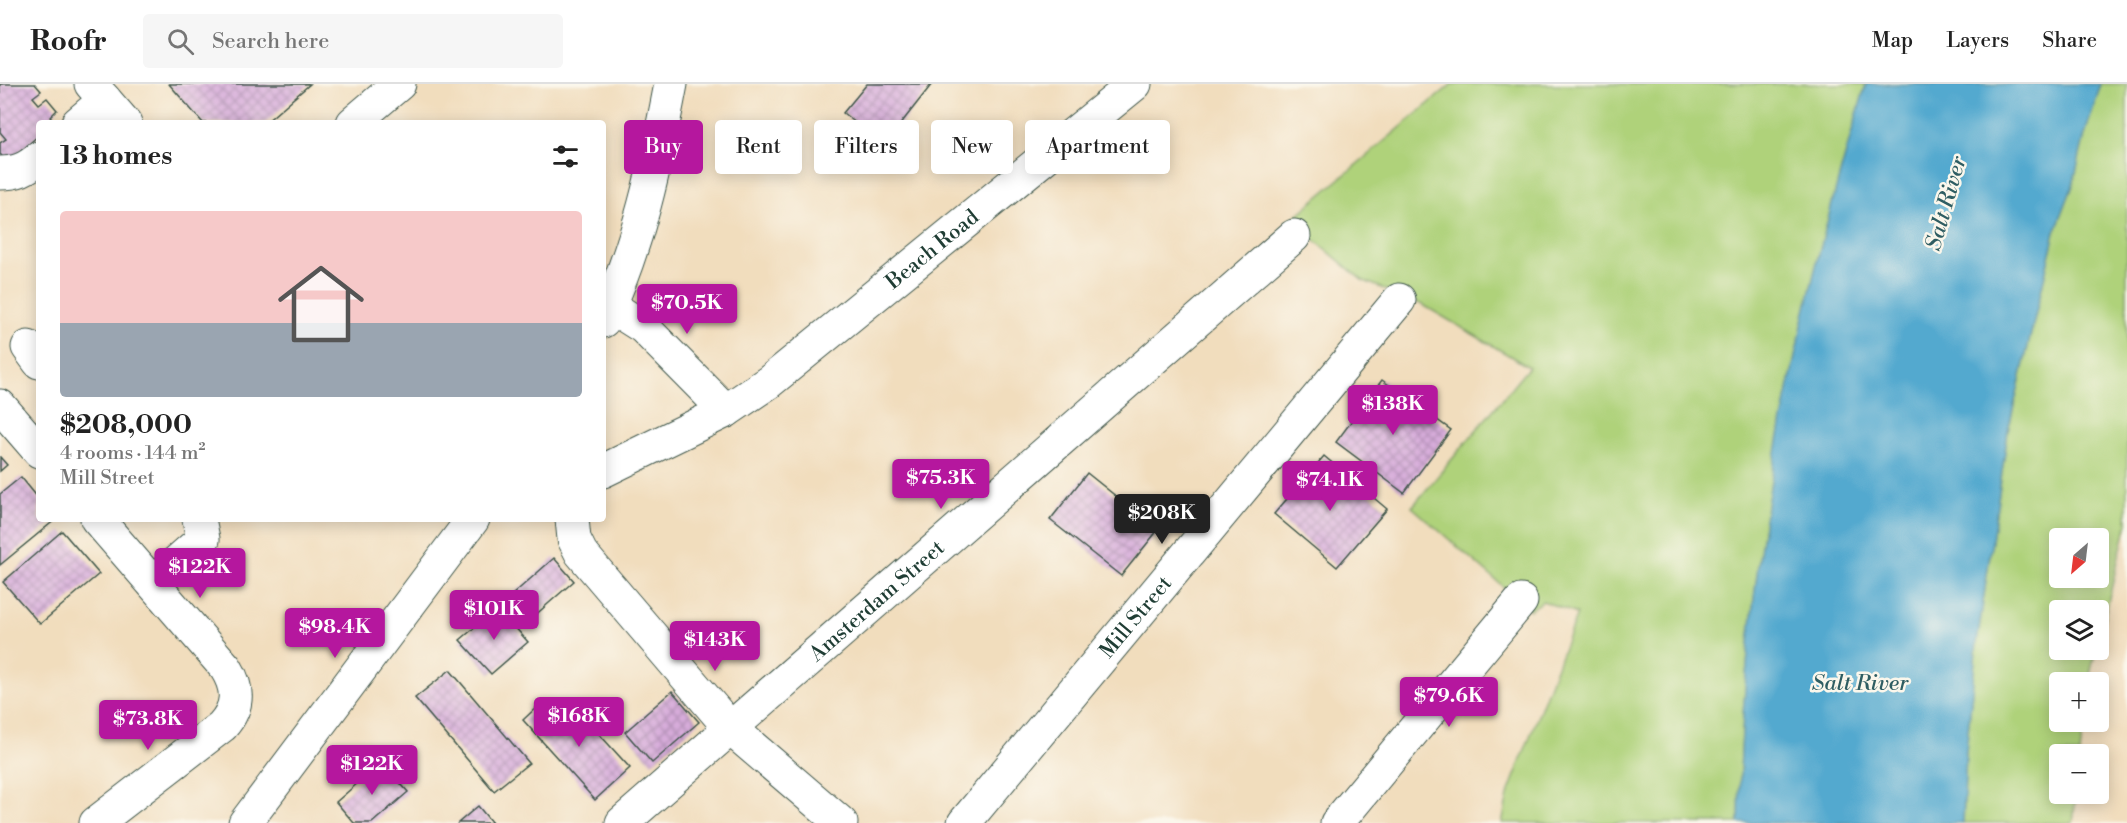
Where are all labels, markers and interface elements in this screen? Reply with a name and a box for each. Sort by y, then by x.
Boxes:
search box [143,14,563,68]
text: Roofr [30,24,107,59]
icon: search [164,25,197,58]
text: Search here [212,28,329,55]
text: Map [1872,28,1913,54]
text: Layers [1946,28,2009,54]
text: Share [2042,28,2097,54]
chip: Buy [624,120,703,174]
chip: Rent [715,120,802,174]
chip: Filters [814,120,919,174]
chip: New [931,120,1013,174]
chip: Apartment [1025,120,1170,174]
text: 13 homes [60,140,172,172]
icon: filters [549,140,582,173]
water label: Salt River [1920,153,1973,254]
street label: Beach Road [880,205,984,296]
icon: home [267,250,375,358]
pin: $70.5K [638,284,736,335]
text: $70.5K [651,291,723,316]
pin: $138K [1351,385,1435,436]
text: $138K [1362,392,1424,417]
text: $208,000 [60,409,192,441]
text: 4 rooms · 144 m² [60,441,205,466]
pin: $75.3K [892,459,990,510]
pin: $74.1K [1281,461,1379,512]
text: Mill Street [60,466,155,491]
text: $75.3K [906,466,976,491]
text: $74.1K [1296,468,1364,493]
pin: $208K [1120,494,1204,545]
text: $208K [1128,501,1196,526]
north arrow [2049,528,2109,588]
map controls [2049,528,2109,804]
street label: Amsterdam Street [803,535,951,668]
pin: $122K [158,548,242,599]
text: $122K [168,555,232,580]
street label: Mill Street [1094,571,1178,664]
pin: $101K [452,590,536,641]
text: $101K [464,597,524,622]
button: layers [2049,600,2109,660]
pin: $98.4K [286,608,384,659]
text: $98.4K [299,615,371,640]
pin: $143K [673,621,757,672]
text: $143K [684,628,746,653]
water label: Salt River [1812,670,1909,697]
button: + [2049,672,2109,732]
pin: $79.6K [1400,677,1498,728]
text: $79.6K [1414,684,1484,709]
pin: $168K [537,697,621,748]
pin: $73.8K [99,700,197,751]
text: $168K [548,704,610,729]
text: $73.8K [113,707,183,732]
button: − [2049,744,2109,804]
pin: $122K [330,745,414,796]
text: $122K [340,752,404,777]

